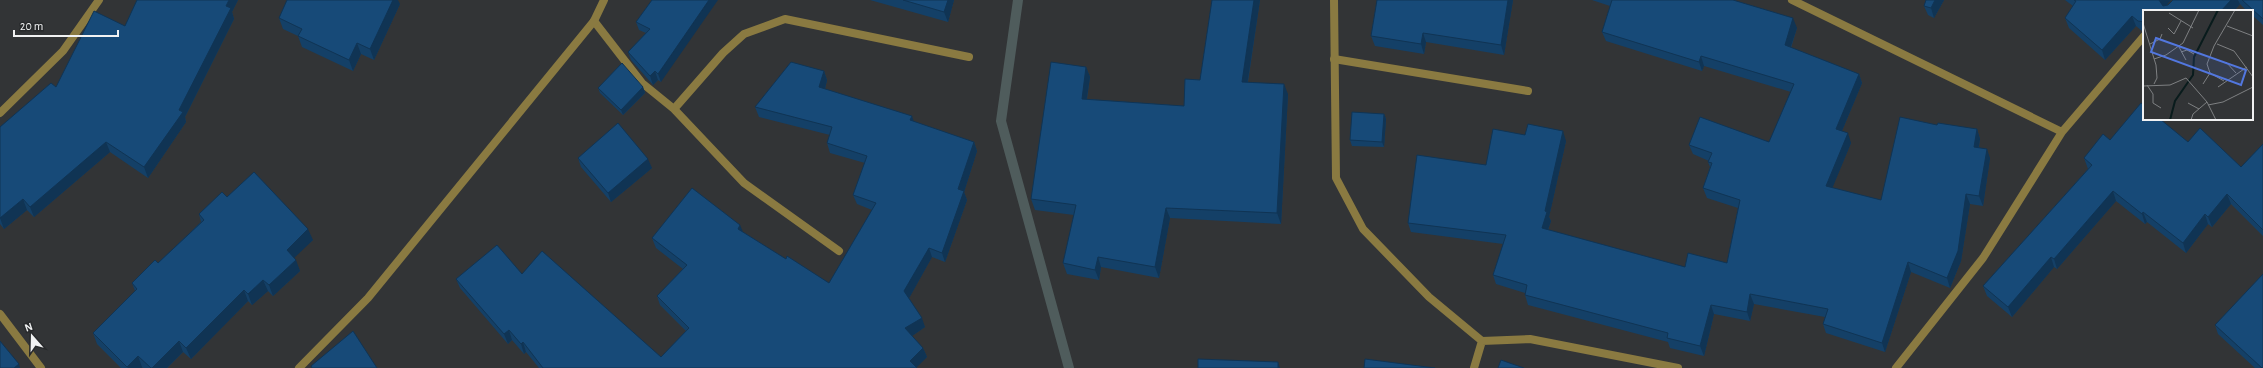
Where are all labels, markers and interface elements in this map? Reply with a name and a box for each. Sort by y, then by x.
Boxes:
inset map [2143,10,2253,120]
scale bar [14,12,118,38]
text: 20 m [20,20,43,32]
north arrow [12,316,52,356]
text: N [23,321,34,334]

